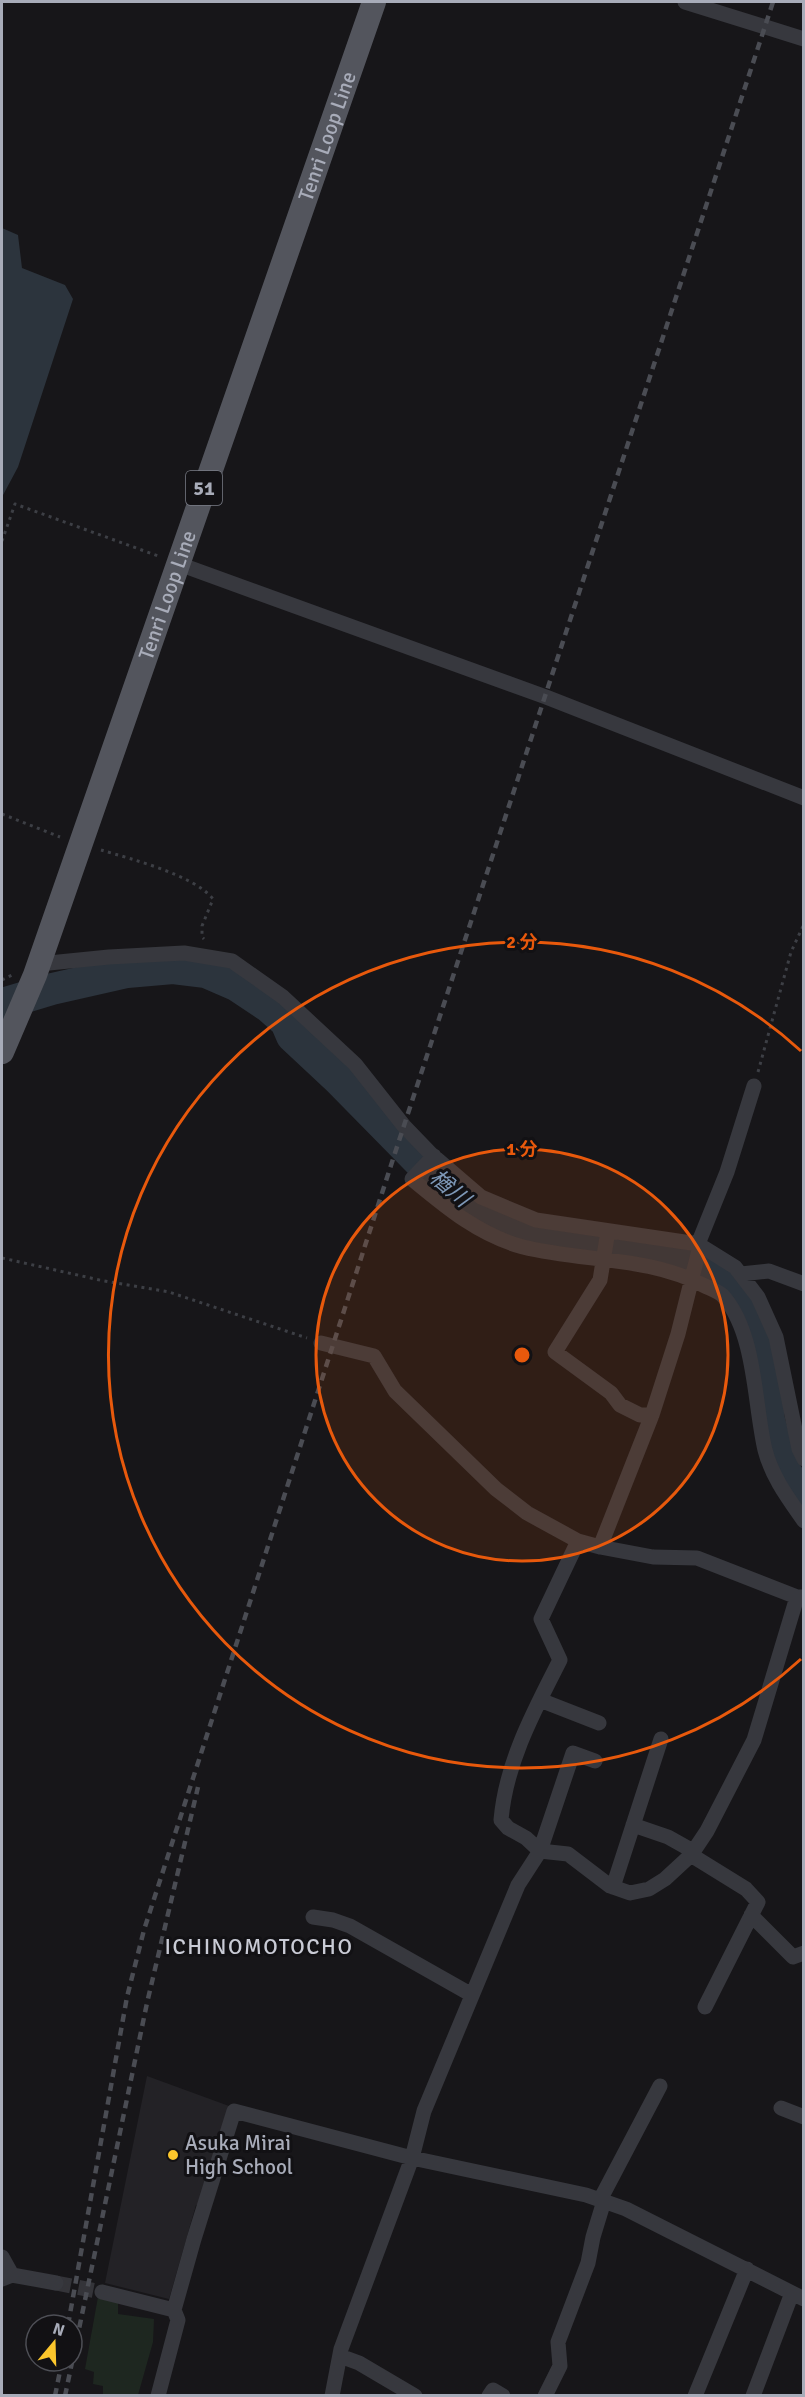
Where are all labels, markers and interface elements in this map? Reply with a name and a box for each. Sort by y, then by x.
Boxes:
street label: Tenri Loop Line [293,68,362,204]
road number: 51 [186,471,222,505]
street label: Tenri Loop Line [133,527,202,663]
text: 2 分 [506,931,538,953]
text: 1 分 [506,1138,538,1160]
water label: 楢川 [424,1164,477,1214]
centre of rings [512,1345,532,1365]
district label: ICHINOMOTOCHO [165,1933,353,1960]
place label: Asuka Mirai High School [185,2130,293,2180]
marker: Asuka Mirai High School [166,2148,180,2162]
north arrow [24,2313,84,2373]
text: N [50,2318,67,2341]

